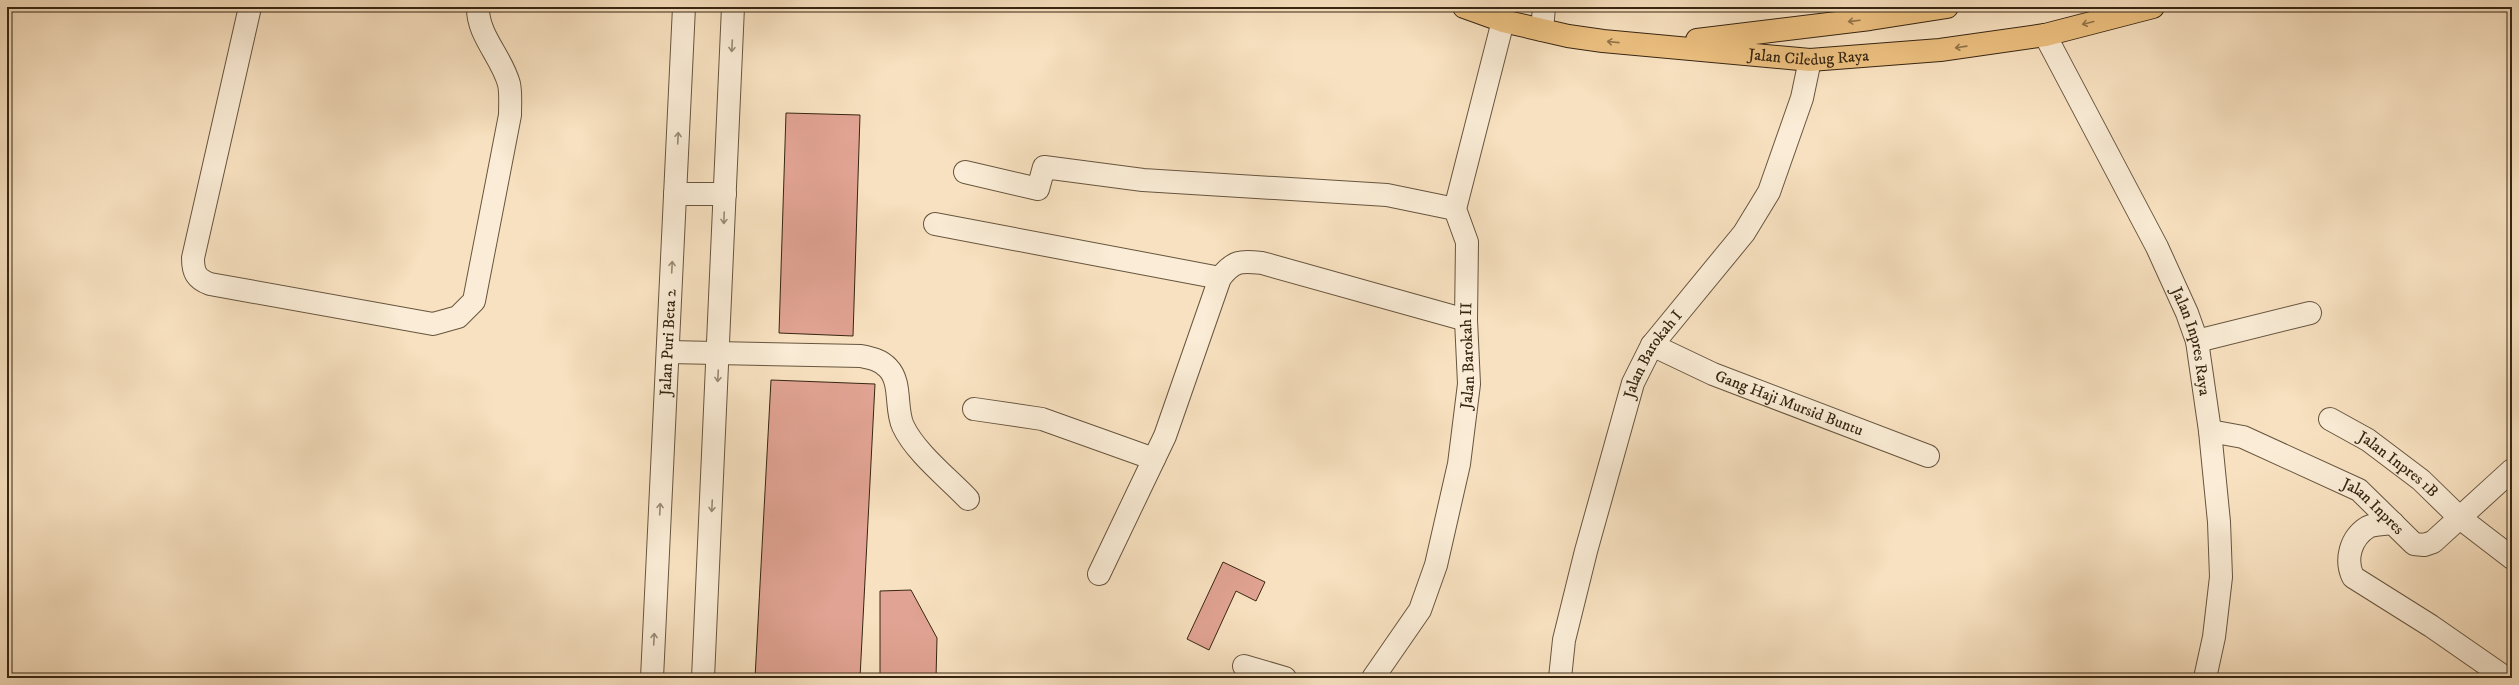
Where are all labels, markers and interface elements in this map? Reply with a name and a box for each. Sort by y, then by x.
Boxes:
one-way arrow [1848,17,1861,25]
one-way arrow [2082,20,2095,28]
one-way arrow [1606,38,1619,46]
one-way arrow [728,39,735,52]
one-way arrow [1955,43,1968,51]
street label: Jalan Ciledug Raya [1745,44,1870,70]
one-way arrow [674,132,681,145]
one-way arrow [720,211,728,224]
one-way arrow [668,261,675,274]
street label: Jalan Inpres Raya [2166,282,2215,397]
street label: Jalan Puri Beta 2 [655,288,681,398]
street label: Jalan Barokah II [1456,302,1479,412]
street label: Jalan Barokah I [1619,306,1687,402]
street label: Gang Haji Mursid Buntu [1712,366,1866,440]
one-way arrow [714,369,722,382]
street label: Jalan Inpres 1B [2353,426,2443,501]
street label: Jalan Inpres [2337,473,2408,539]
one-way arrow [708,499,715,512]
one-way arrow [657,503,664,516]
one-way arrow [650,633,657,646]

